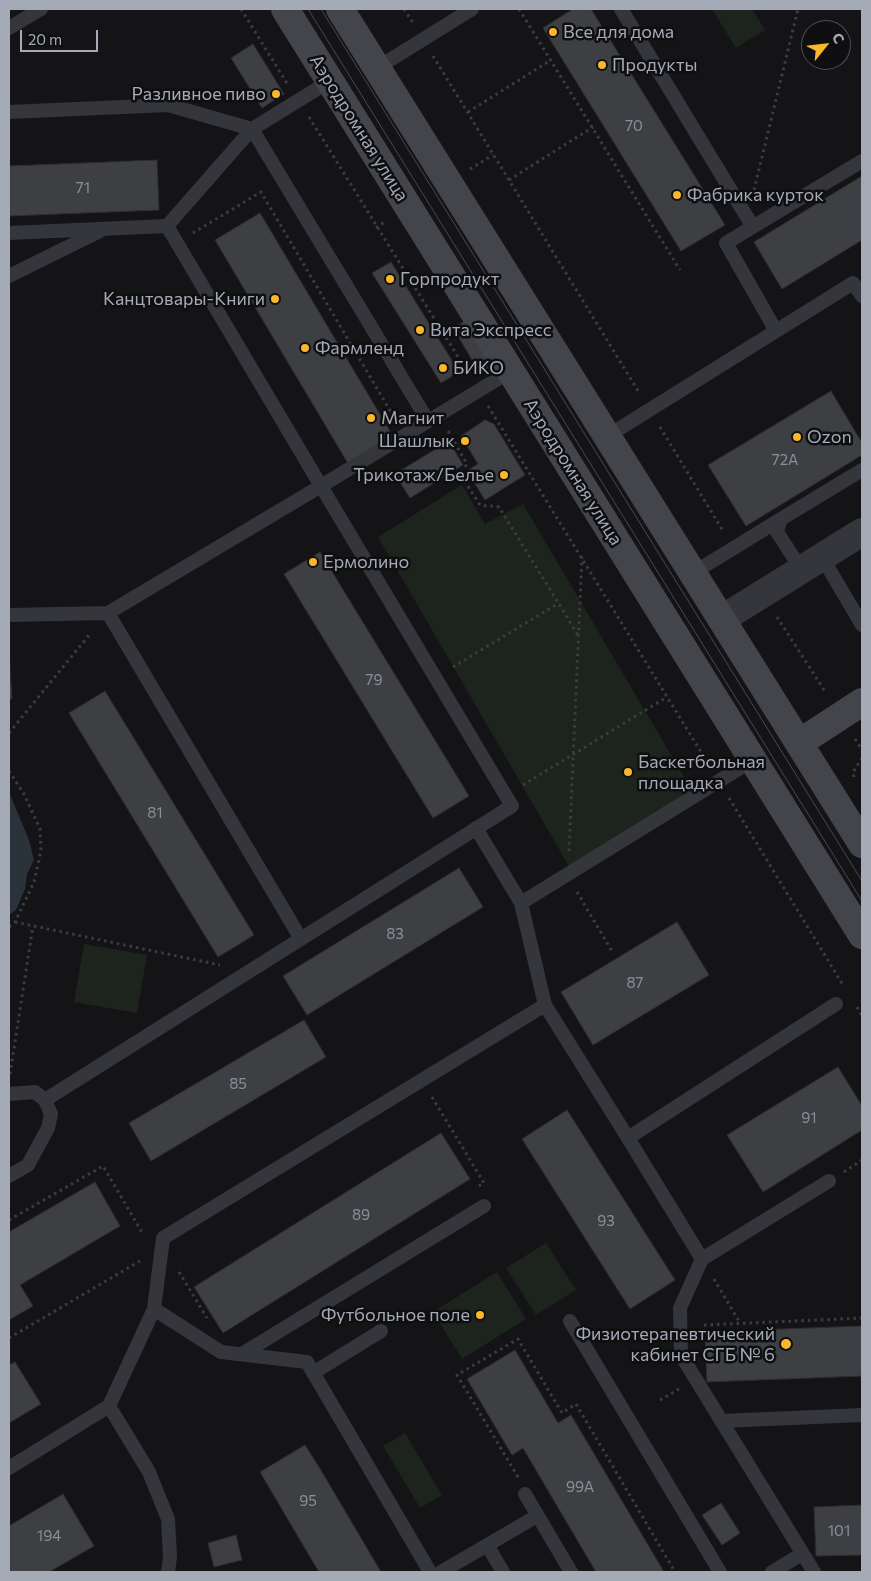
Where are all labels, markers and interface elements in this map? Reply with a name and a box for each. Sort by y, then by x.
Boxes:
scale bar [22,20,100,52]
north arrow [801,20,851,70]
place label: Все для дома [563,21,674,43]
marker: Все для дома [547,26,559,38]
text: 20 m [28,30,62,48]
text: С [829,30,848,46]
street label: Аэродромная улица [305,51,413,205]
place label: Продукты [612,54,697,76]
marker: Продукты [596,59,608,71]
place label: Разливное пиво [132,83,266,105]
marker: Разливное пиво [270,88,282,100]
house number: 70 [625,117,643,135]
house number: 71 [76,179,90,197]
place label: Фабрика курток [687,184,824,206]
marker: Фабрика курток [671,189,683,201]
place label: Горпродукт [400,268,499,290]
marker: Горпродукт [384,273,396,285]
place label: Канцтовары-Книги [103,288,265,310]
marker: Канцтовары-Книги [269,293,281,305]
place label: Вита Экспресс [430,319,552,341]
marker: Вита Экспресс [414,324,426,336]
place label: Фармленд [315,337,404,359]
marker: Фармленд [299,342,311,354]
place label: БИКО [453,357,504,379]
marker: БИКО [437,362,449,374]
street label: Аэродромная улица [519,395,627,549]
place label: Магнит [381,407,444,429]
marker: Магнит [365,412,377,424]
place label: Ozon [807,426,852,448]
place label: Шашлык [379,430,455,452]
marker: Ozon [791,431,803,443]
marker: Шашлык [459,435,471,447]
house number: 72А [772,451,798,469]
place label: Трикотаж/Белье [353,464,494,486]
marker: Трикотаж/Белье [498,469,510,481]
place label: Ермолино [323,551,409,573]
marker: Ермолино [307,556,319,568]
house number: 79 [366,671,382,689]
place label: Баскетбольная площадка [638,751,765,794]
marker: Баскетбольная площадка [622,766,634,778]
house number: 81 [147,804,163,822]
house number: 83 [386,925,404,943]
house number: 87 [627,974,643,992]
house number: 85 [229,1075,247,1093]
house number: 91 [801,1109,817,1127]
house number: 89 [352,1206,370,1224]
house number: 93 [597,1212,615,1230]
place label: Футбольное поле [321,1304,470,1326]
marker: Футбольное поле [474,1309,486,1321]
place label: Физиотерапевтический кабинет СГБ № 6 [576,1323,775,1366]
marker: Физиотерапевтический кабинет СГБ № 6 [779,1337,793,1351]
house number: 99А [566,1478,594,1496]
house number: 95 [299,1492,317,1510]
house number: 101 [828,1522,850,1540]
house number: 194 [37,1527,61,1545]

